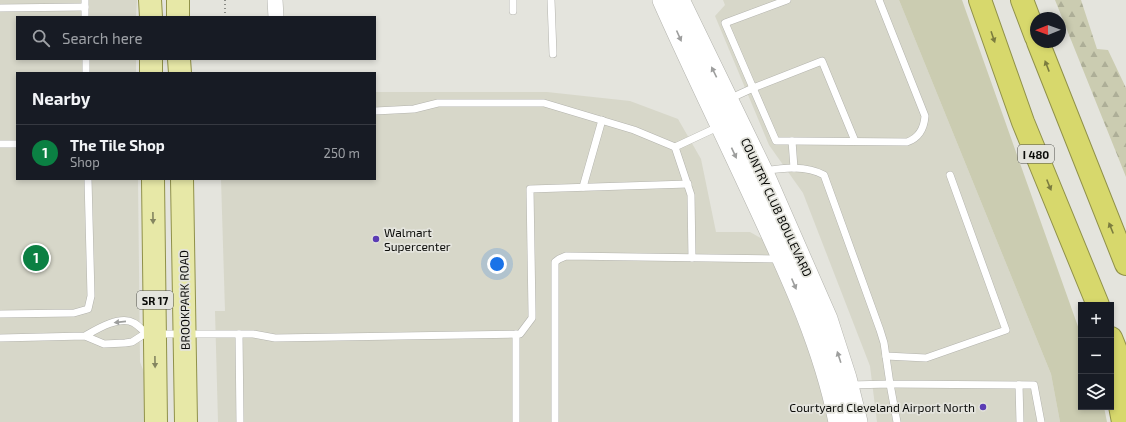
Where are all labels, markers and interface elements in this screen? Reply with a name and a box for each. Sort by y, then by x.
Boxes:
north arrow [1030,12,1066,48]
search box [16,16,376,60]
icon: search [30,27,52,49]
text: Search here [62,29,143,47]
one-way arrow [676,30,682,42]
one-way arrow [991,31,997,43]
one-way arrow [1044,60,1050,72]
one-way arrow [711,66,717,78]
text: Nearby [32,88,90,108]
street label: COUNTRY CLUB BOULEVARD [739,135,815,279]
text: The Tile Shop [70,136,165,154]
text: 1 [42,145,48,161]
text: 250 m [324,145,360,161]
road number: I 480 [1018,145,1054,163]
one-way arrow [731,148,737,159]
text: Shop [70,154,100,170]
one-way arrow [1046,179,1052,191]
one-way arrow [150,212,157,224]
one-way arrow [1108,221,1114,233]
place label: Walmart Supercenter [384,225,451,253]
marker: Walmart Supercenter [371,234,381,244]
pin: 1 [23,243,49,273]
street label: BROOKPARK ROAD [176,250,192,350]
your location [487,254,507,274]
one-way arrow [791,279,797,290]
road number: SR 17 [137,291,173,309]
map controls [1078,302,1114,410]
button: + [1078,302,1114,338]
one-way arrow [114,319,126,325]
button: − [1078,338,1114,374]
one-way arrow [836,351,842,363]
one-way arrow [152,356,158,369]
button: layers [1078,374,1114,410]
place label: Courtyard Cleveland Airport North [789,400,975,414]
marker: Courtyard Cleveland Airport North [978,402,988,412]

